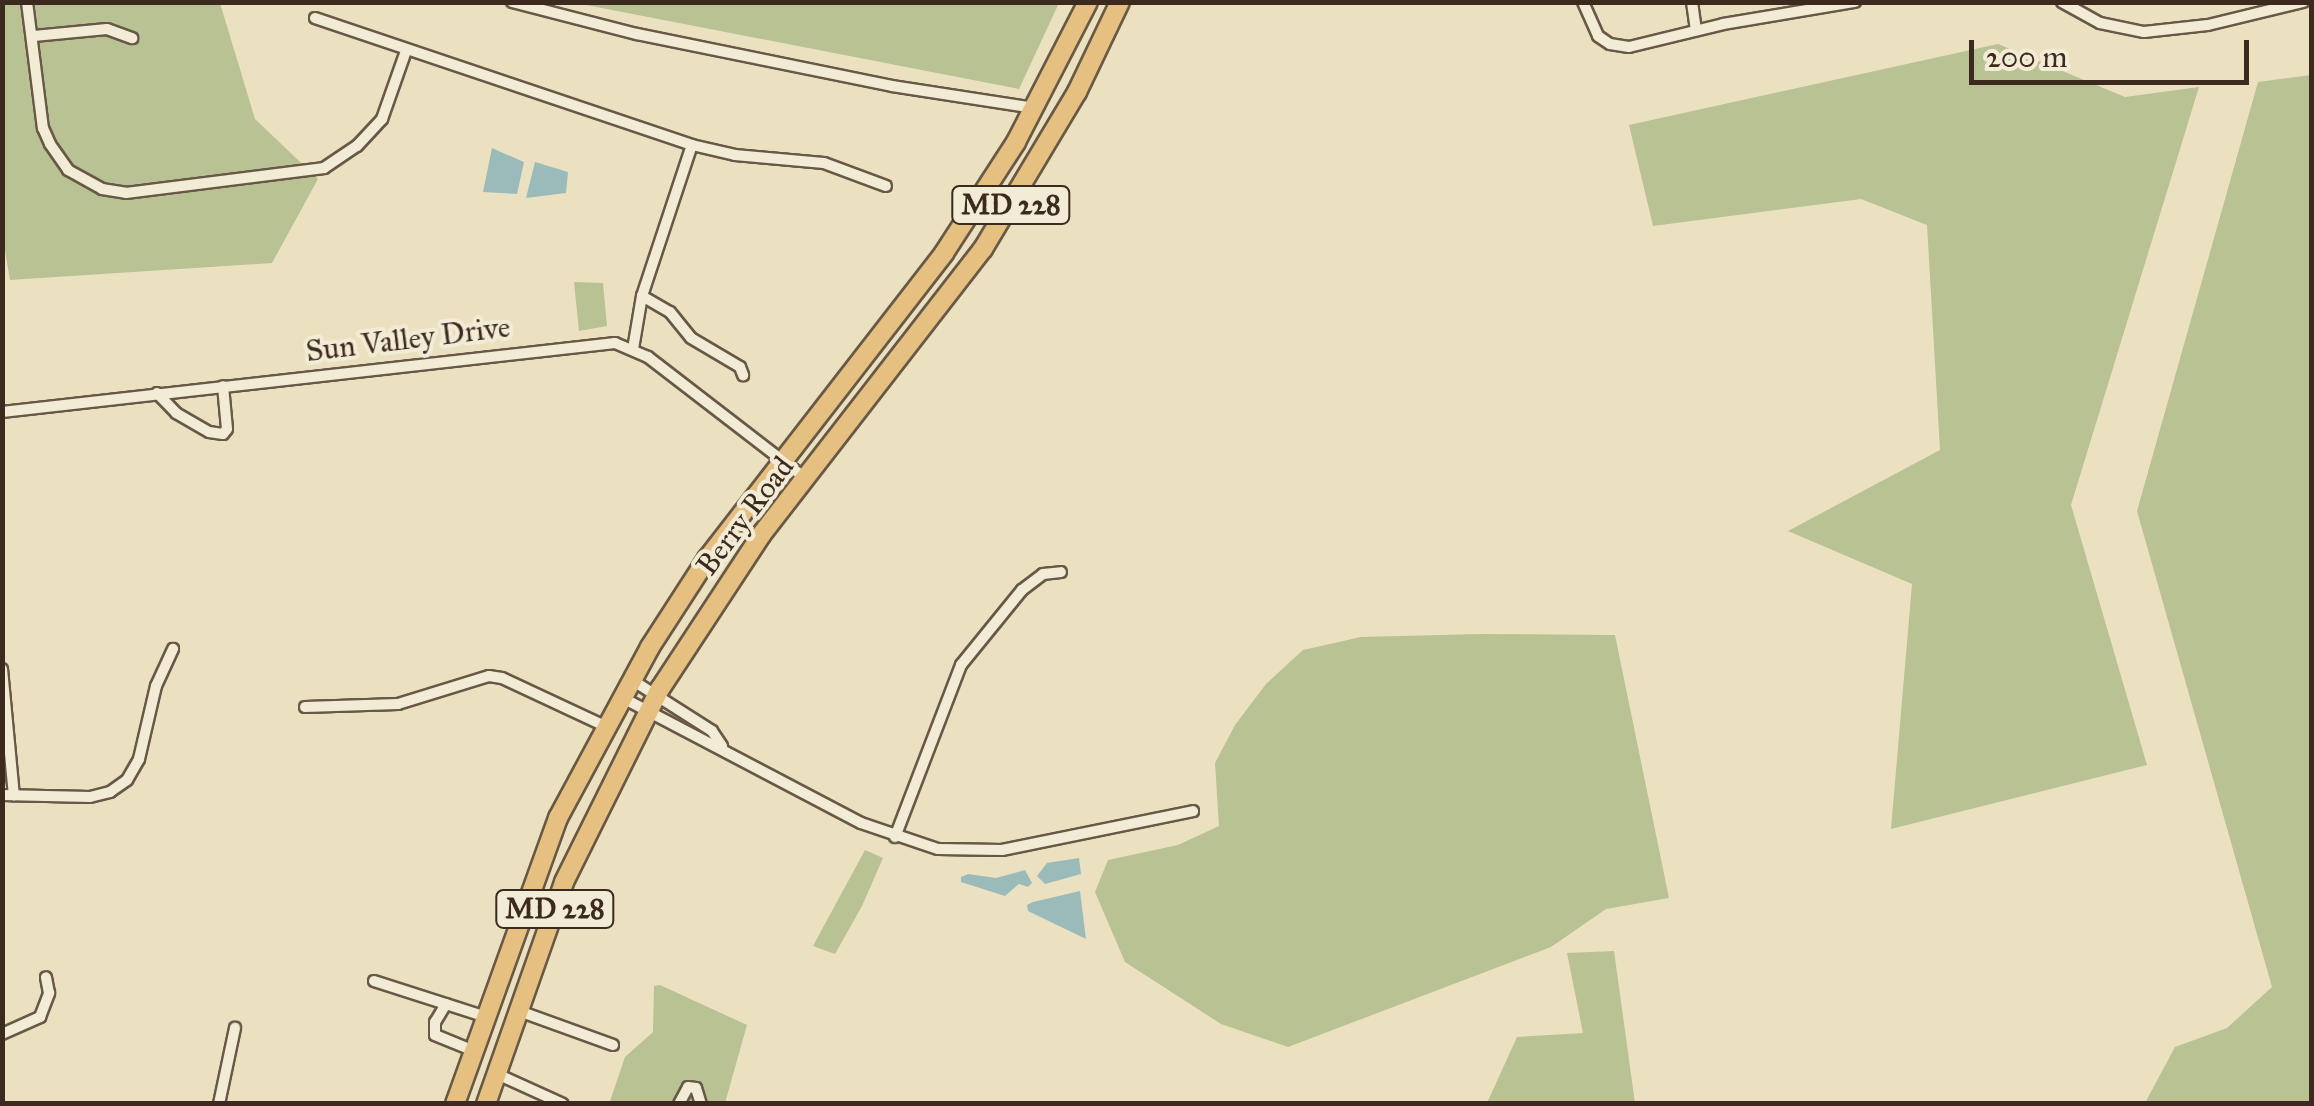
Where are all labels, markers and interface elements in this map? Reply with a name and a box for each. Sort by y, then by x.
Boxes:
scale bar [1974,20,2254,82]
text: 200 m [1986,39,2067,75]
road number: MD 228 [951,182,1071,228]
street label: Sun Valley Drive [304,309,512,369]
street label: Berry Road [689,450,801,582]
road number: MD 228 [495,886,615,932]

